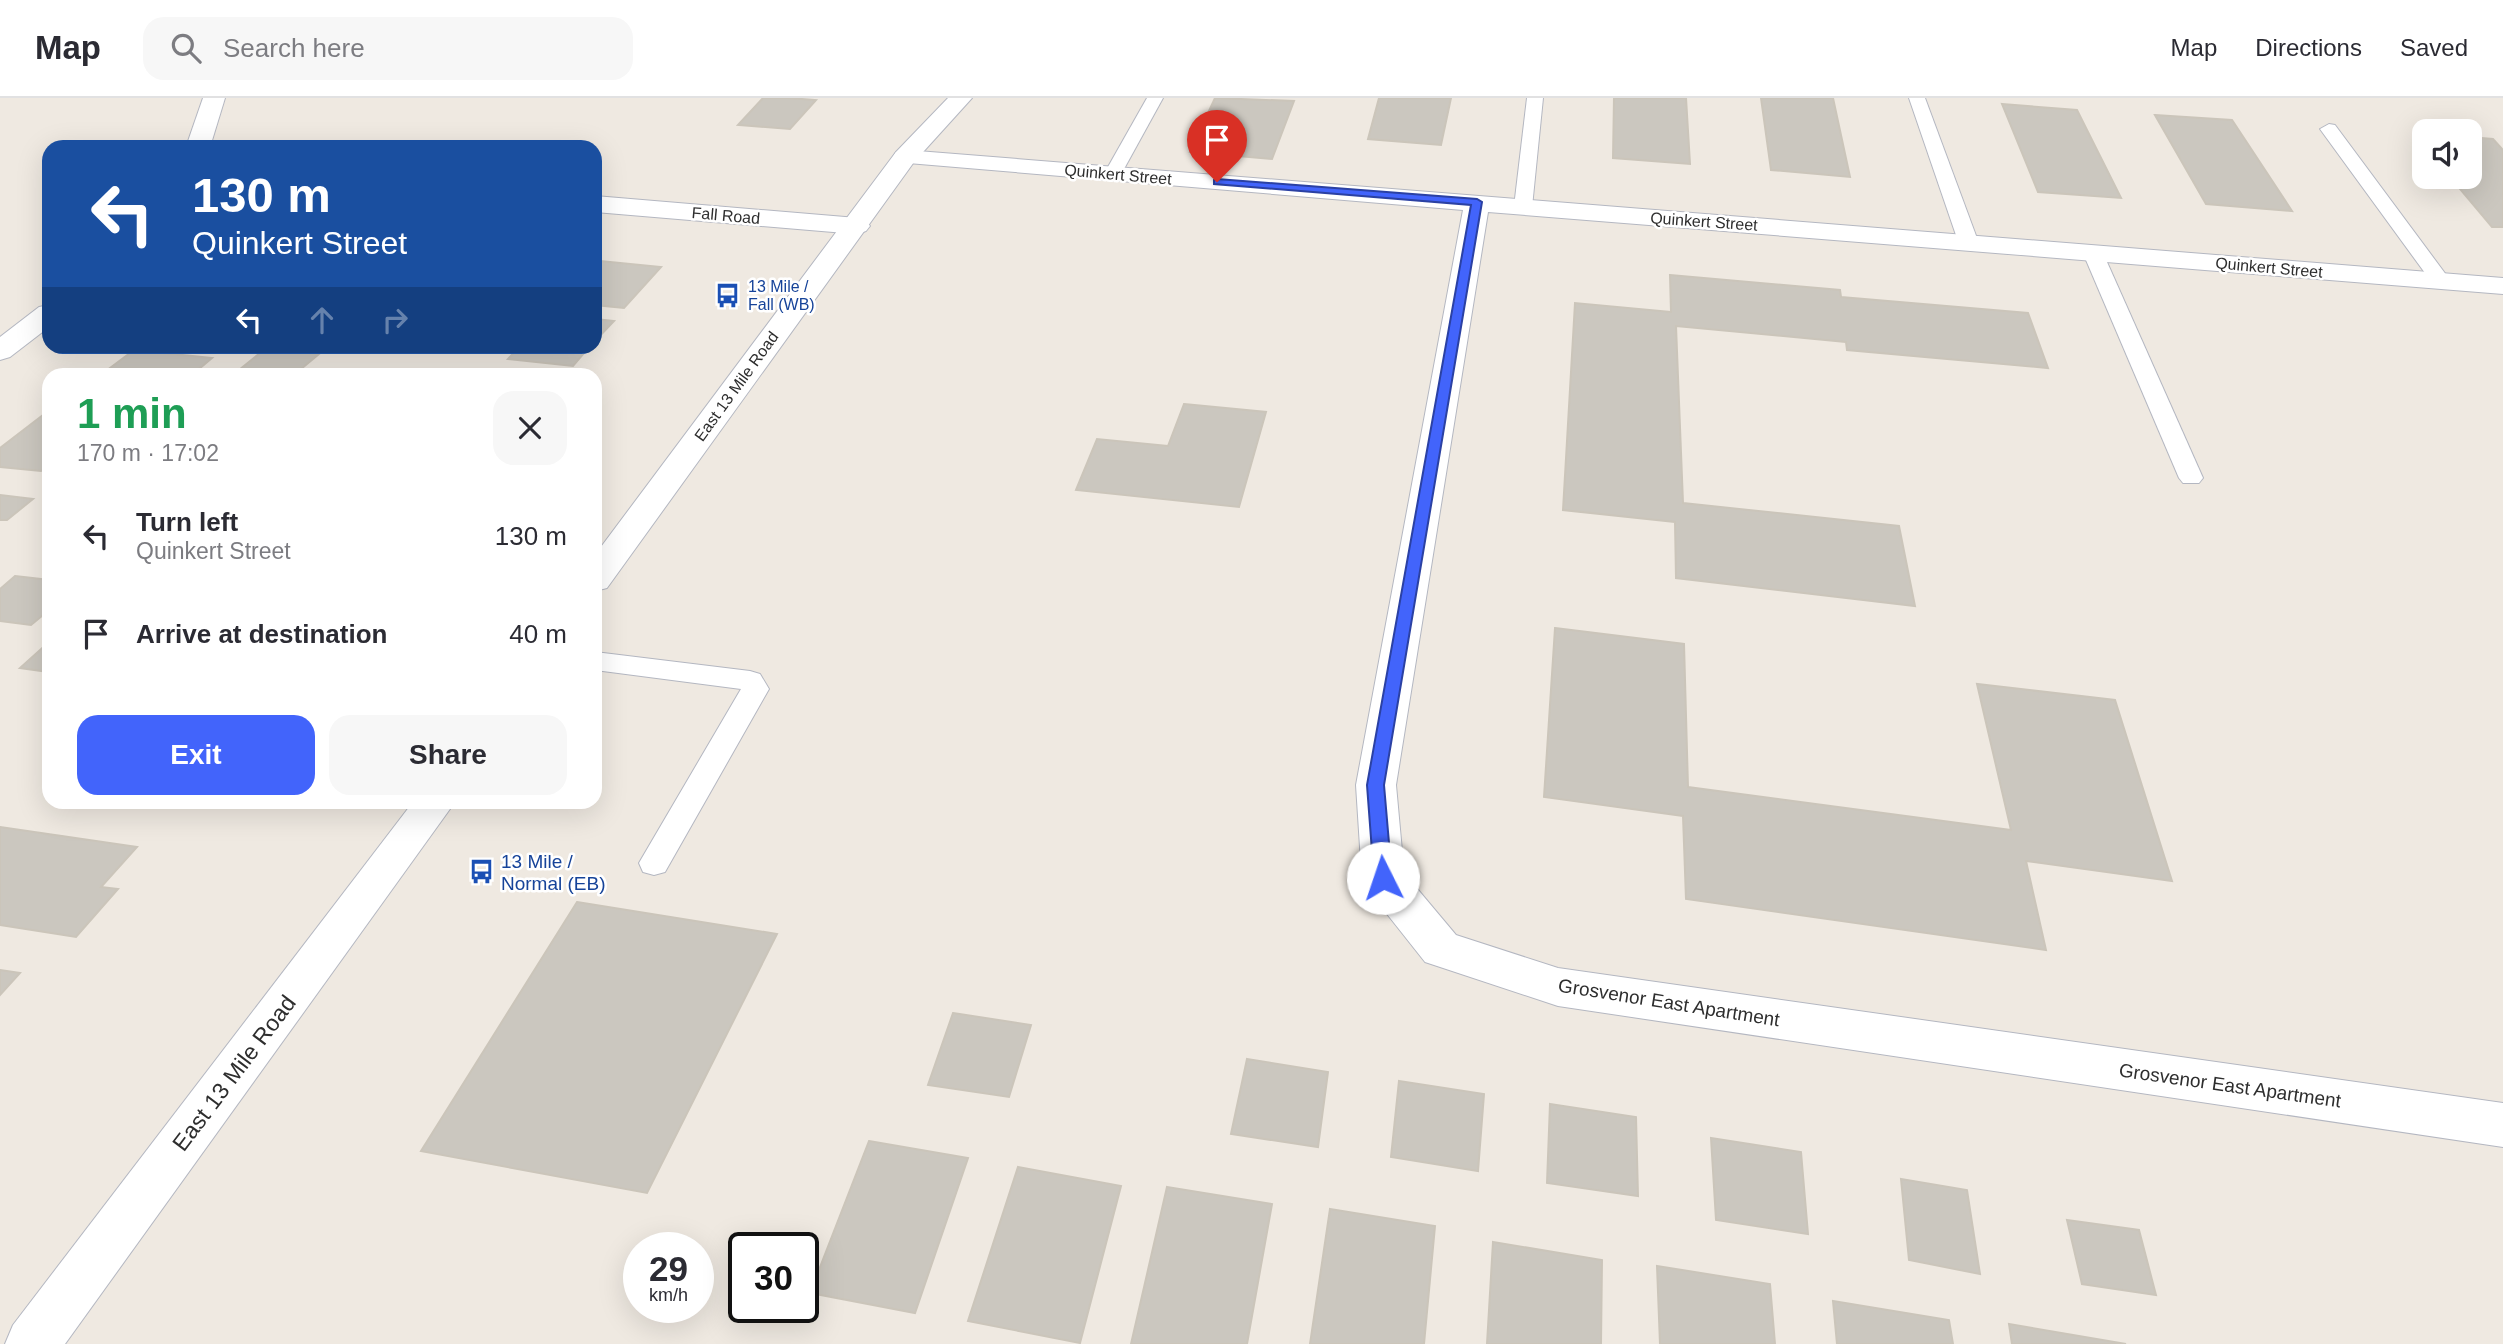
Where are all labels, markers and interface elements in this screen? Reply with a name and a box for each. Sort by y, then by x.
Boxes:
search box [143,17,633,80]
text: Map [35,29,101,66]
icon: search [167,29,205,67]
text: Search here [223,33,365,63]
text: Map [2171,34,2217,61]
text: Directions [2255,34,2362,61]
text: Saved [2400,34,2468,61]
pin [1187,110,1247,182]
map controls [2412,119,2482,189]
button: sound [2412,119,2482,189]
icon: arrive [1198,121,1236,159]
street label: Quinkert Street [1064,161,1173,188]
icon: left [77,168,168,259]
text: 130 m [192,168,331,222]
street label: Fall Road [691,204,761,227]
street label: Quinkert Street [1650,209,1759,234]
text: Quinkert Street [192,225,407,261]
street label: Quinkert Street [2215,254,2324,281]
place label: 13 Mile / Fall (WB) [748,278,815,313]
bus stop icon: 13 Mile / Fall (WB) [714,281,742,309]
icon: left [230,301,268,339]
icon: ahead [303,301,341,339]
icon: right [376,301,414,339]
street label: East 13 Mile Road [691,328,782,444]
text: 1 min [77,390,187,437]
button: close [493,391,567,465]
text: 170 m · 17:02 [77,440,219,466]
text: Turn left [136,507,238,537]
icon: left [77,517,115,555]
text: 130 m [495,521,567,551]
text: Quinkert Street [136,538,291,564]
icon: arrive [77,615,115,653]
text: Arrive at destination [136,619,387,649]
text: 40 m [509,619,567,649]
button: Exit [77,715,315,795]
button: Share [329,715,567,795]
position arrow [1346,841,1420,915]
place label: 13 Mile / Normal (EB) [501,851,606,894]
bus stop icon: 13 Mile / Normal (EB) [467,858,495,886]
street label: Grosvenor East Apartment [1557,975,1782,1030]
street label: East 13 Mile Road [167,990,301,1156]
street label: Grosvenor East Apartment [2118,1060,2343,1112]
speed limit sign: 30 [728,1232,819,1323]
text: 29 [649,1249,688,1288]
text: km/h [649,1285,688,1305]

